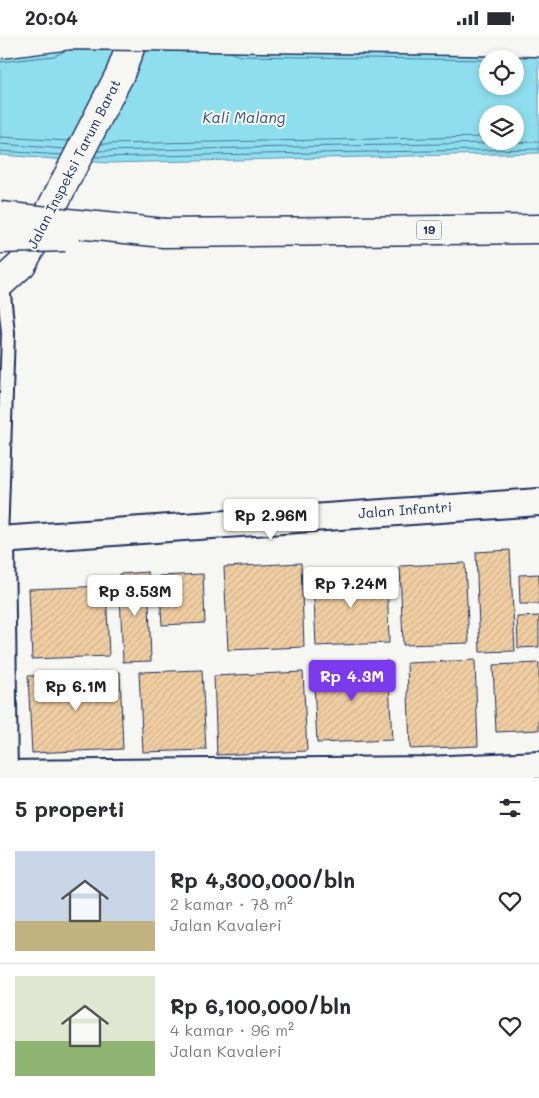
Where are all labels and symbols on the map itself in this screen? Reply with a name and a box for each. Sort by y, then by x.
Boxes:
street label: Jalan Inspeksi Tarum Barat [22,76,125,252]
water label: Kali Malang [202,107,286,127]
road number: 19 [416,221,442,239]
street label: Jalan Infantri [357,497,453,522]
pin: Rp 2.96M [219,499,323,541]
pin: Rp 7.24M [299,567,403,609]
pin: Rp 3.53M [83,575,187,617]
pin: Rp 4.3M [306,659,398,702]
pin: Rp 6.1M [30,669,122,712]

